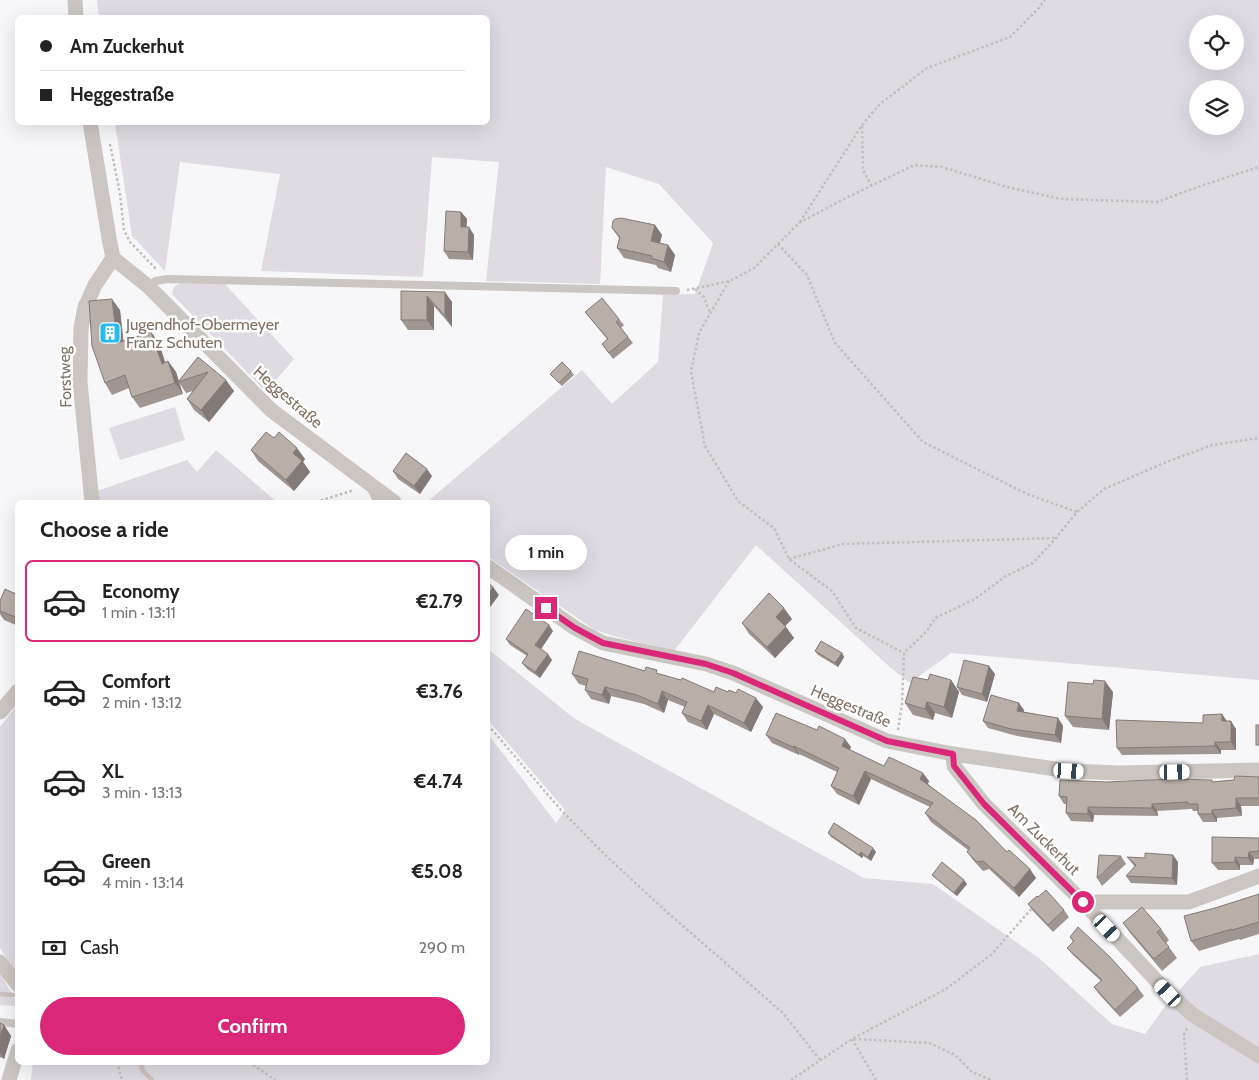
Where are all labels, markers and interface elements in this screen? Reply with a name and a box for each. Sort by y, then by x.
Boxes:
map controls [1189,15,1244,135]
button: locate [1189,15,1244,70]
text: Am Zuckerhut [70,35,184,58]
button: layers [1189,80,1244,135]
text: Heggestraße [70,83,174,106]
place label: Jugendhof-Obermeyer Franz Schuten [125,315,280,352]
building icon: Jugendhof-Obermeyer Franz Schuten [98,321,122,345]
street label: Forstweg [54,345,76,408]
street label: Heggestraße [250,362,326,432]
text: Choose a ride [40,516,169,543]
callout: 1 min [505,536,587,570]
text: 1 min [528,543,564,562]
icon: car [42,579,87,624]
text: Economy [102,580,180,603]
text: €2.79 [416,590,463,613]
route end [535,597,557,619]
text: 1 min · 13:11 [102,603,176,622]
icon: car [42,669,87,714]
text: Comfort [102,670,171,693]
text: €3.76 [416,680,463,703]
street label: Heggestraße [808,681,894,731]
text: 2 min · 13:12 [102,693,182,712]
icon: car [42,759,87,804]
text: XL [102,760,123,783]
car [1053,763,1084,779]
car [1159,764,1190,780]
text: €4.74 [414,770,463,793]
text: 3 min · 13:13 [102,783,183,802]
street label: Am Zuckerhut [1004,799,1084,879]
icon: car [42,849,87,894]
text: Green [102,850,151,873]
text: €5.08 [412,860,463,883]
text: 4 min · 13:14 [102,873,184,892]
route start [1072,891,1094,913]
car [1091,912,1122,944]
icon: cash [40,934,68,962]
text: Cash [80,936,119,959]
text: 290 m [419,938,465,957]
car [1152,977,1183,1009]
button: Confirm [40,997,465,1055]

